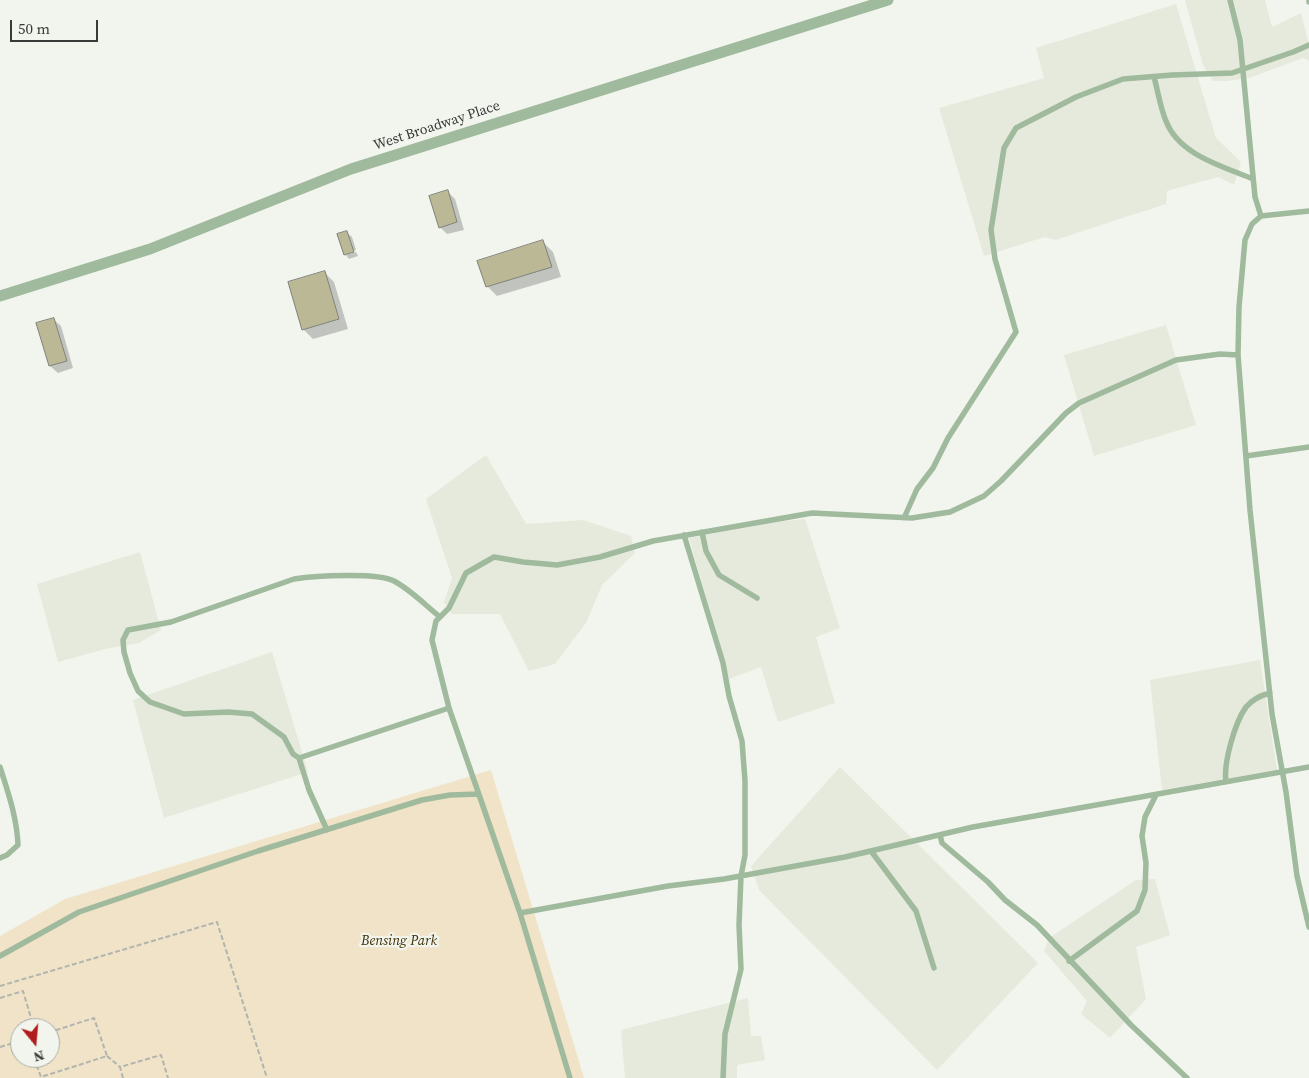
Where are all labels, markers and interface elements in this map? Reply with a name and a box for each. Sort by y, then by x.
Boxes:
scale bar [12,10,100,42]
text: 50 m [18,18,50,39]
street label: West Broadway Place [372,98,502,154]
park label: Bensing Park [361,933,437,949]
north arrow [10,1018,60,1068]
text: N [31,1045,47,1067]

